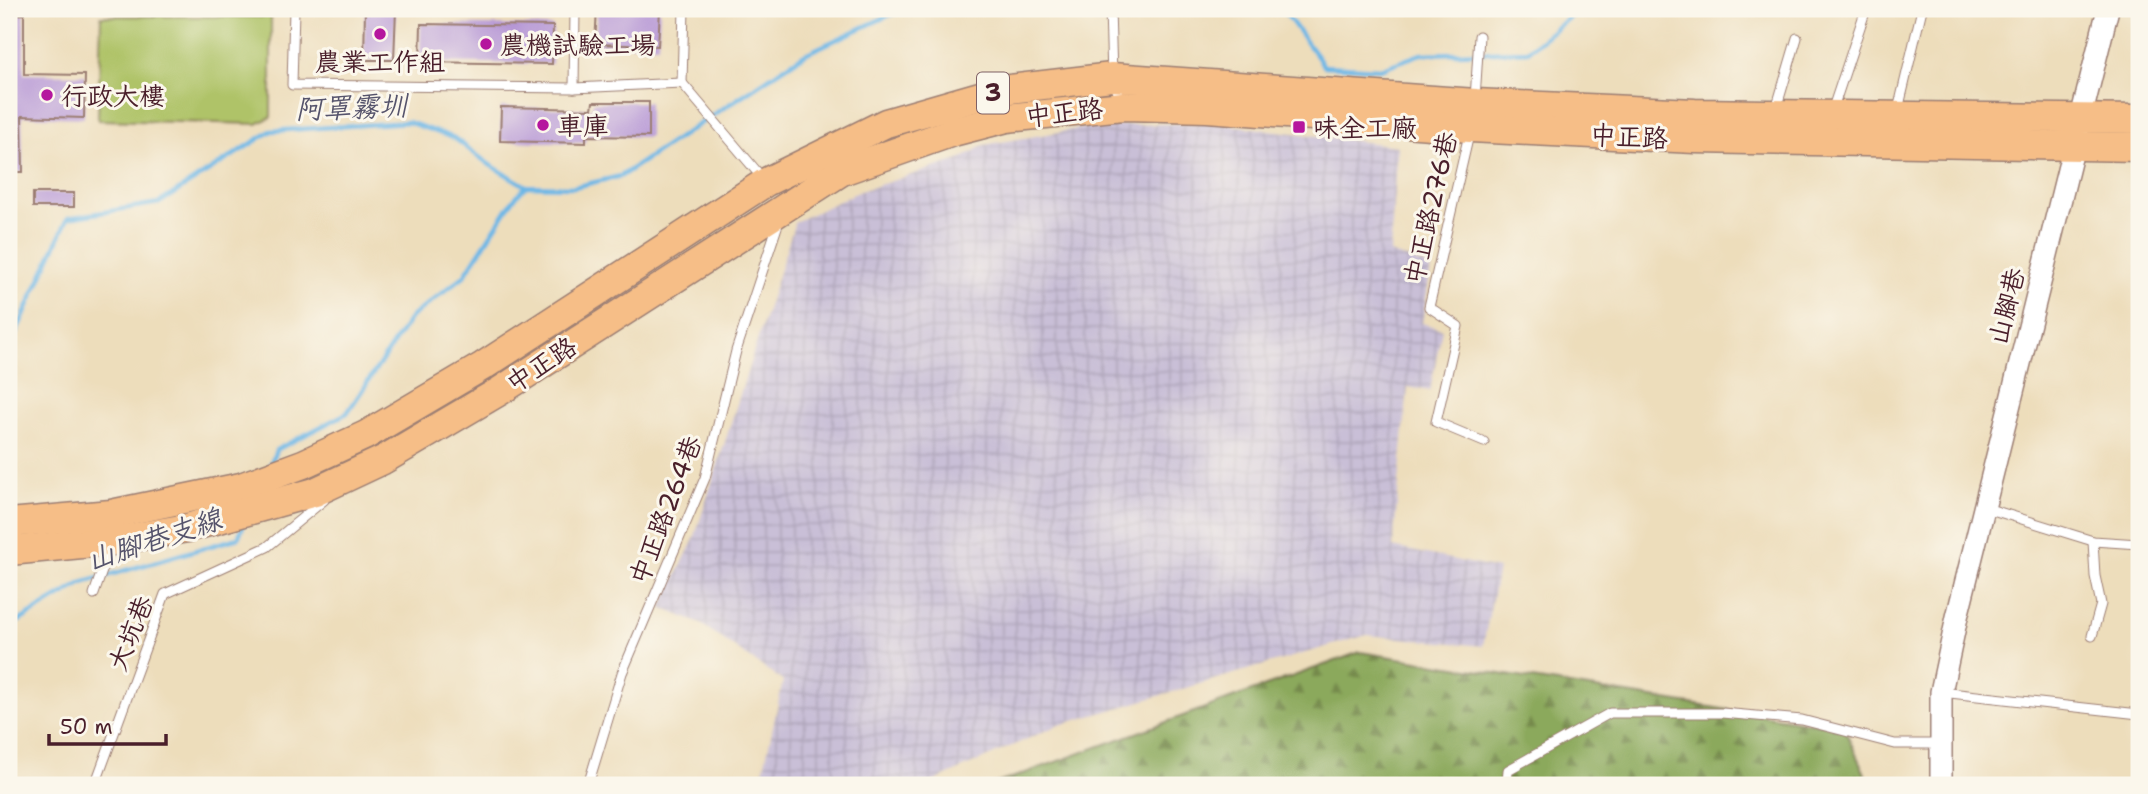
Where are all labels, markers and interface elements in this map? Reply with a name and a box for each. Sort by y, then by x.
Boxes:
marker: 農業工作組 [372,26,388,42]
place label: 農機試驗工場 [500,27,656,62]
marker: 農機試驗工場 [478,36,494,52]
place label: 農業工作組 [315,44,445,79]
road number: 3 [977,72,1009,114]
place label: 行政大樓 [61,78,165,113]
water label: 阿罩霧圳 [294,86,411,128]
marker: 行政大樓 [39,87,55,103]
street label: 中正路 [1023,91,1105,133]
place label: 車庫 [557,108,609,143]
place label: 味全工廠 [1313,110,1417,145]
street label: 中正路 [1589,116,1669,156]
marker: 車庫 [535,117,551,133]
marker: 味全工廠 [1291,119,1307,135]
street label: 中正路276巷 [1395,128,1465,288]
street label: 山腳巷 [1980,264,2032,348]
street label: 中正路 [499,328,583,400]
street label: 中正路264巷 [621,431,709,589]
water label: 山腳巷支線 [82,499,228,579]
street label: 大坑巷 [99,590,161,676]
scale bar [49,703,166,747]
text: 50 m [60,713,113,741]

